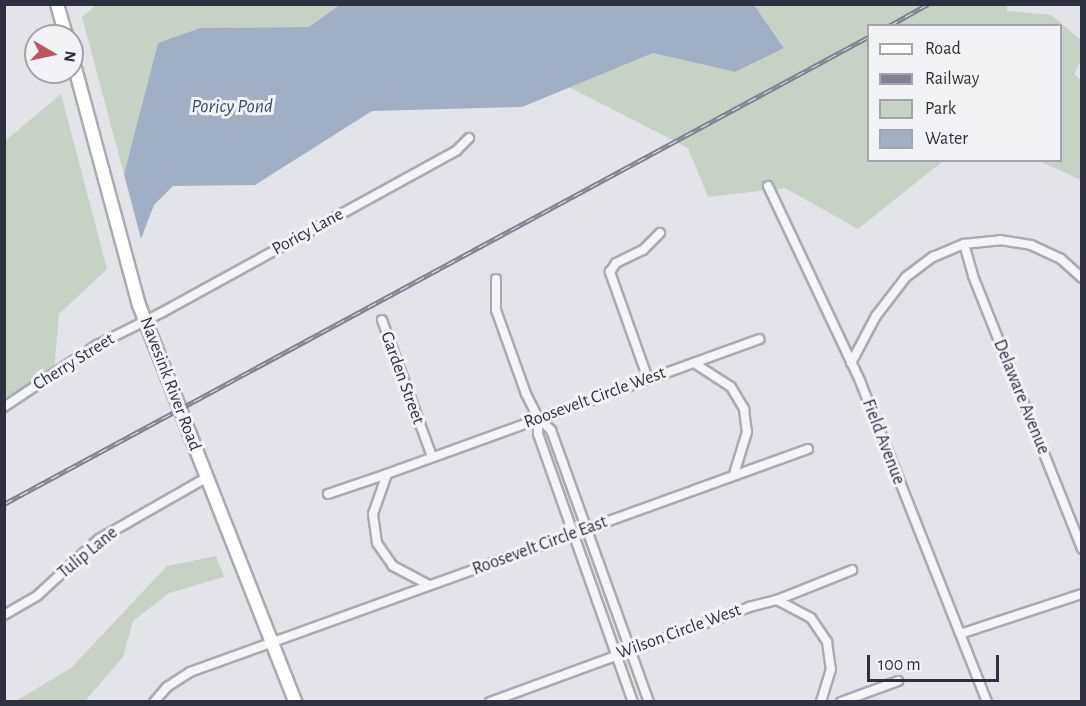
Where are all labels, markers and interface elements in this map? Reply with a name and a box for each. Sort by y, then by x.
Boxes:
north arrow [24,24,84,84]
legend [867,24,1062,162]
text: Road [925,40,961,58]
text: N [61,50,79,63]
text: Railway [925,70,979,88]
water label: Poricy Pond [191,94,273,118]
text: Park [925,100,956,118]
text: Water [925,130,968,148]
street label: Poricy Lane [269,204,347,260]
street label: Navesink River Road [135,314,205,454]
street label: Cherry Street [29,328,119,396]
street label: Garden Street [375,329,429,427]
street label: Delaware Avenue [988,336,1054,458]
street label: Roosevelt Circle West [521,362,669,434]
street label: Field Avenue [857,396,909,488]
street label: Roosevelt Circle East [470,512,610,580]
street label: Tulip Lane [54,522,122,584]
street label: Wilson Circle West [614,600,744,664]
scale bar [870,643,1002,681]
text: 100 m [878,656,921,674]

